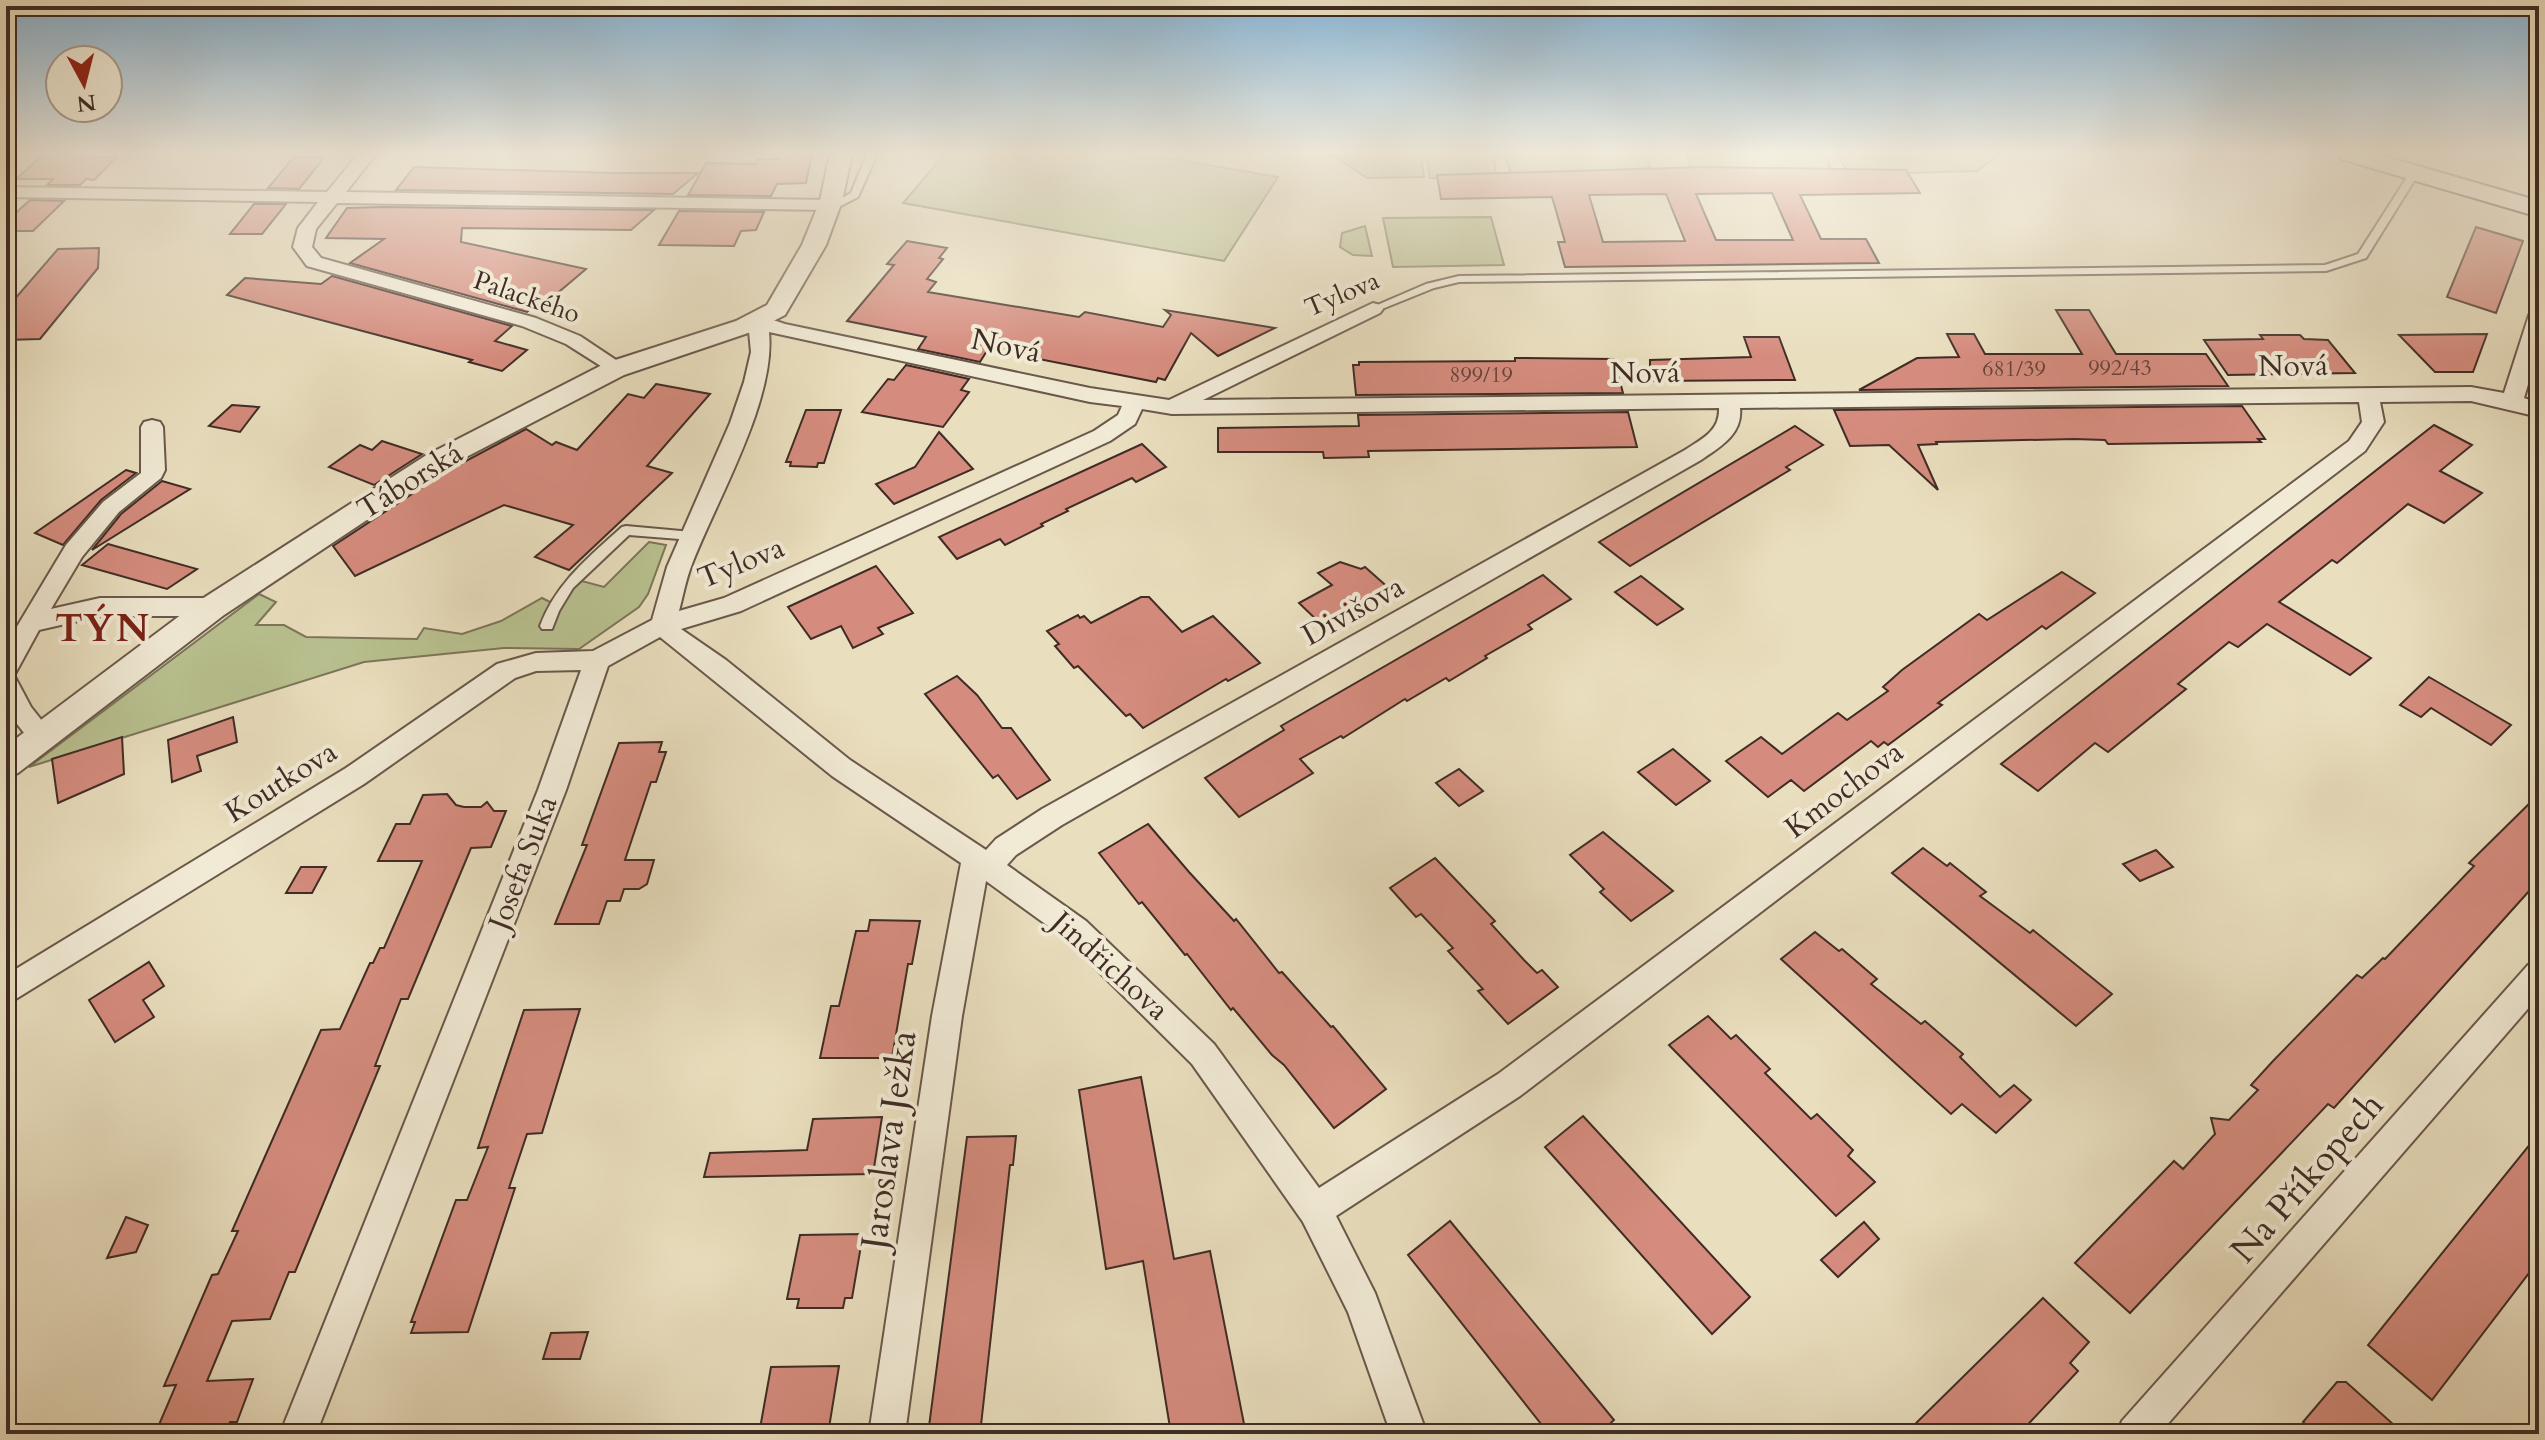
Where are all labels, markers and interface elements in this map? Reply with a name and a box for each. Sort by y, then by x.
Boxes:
north arrow [44,44,124,124]
text: N [75,87,98,119]
street label: Palackého [469,262,585,332]
street label: Tylova [1299,263,1385,325]
street label: Nová [968,319,1045,373]
street label: Nová [2258,345,2328,387]
street label: Nová [1610,352,1680,394]
house number: 992/43 [2088,353,2152,383]
house number: 681/39 [1982,354,2046,384]
house number: 899/19 [1449,360,1513,390]
street label: Táborská [349,433,471,529]
street label: Tylova [692,527,790,599]
street label: Divišova [1295,566,1411,656]
district label: TÝN [55,603,151,655]
street label: Koutkova [217,732,345,832]
street label: Kmochova [1776,732,1912,848]
street label: Josefa Suka [477,790,567,940]
street label: Jindřichova [1039,899,1178,1030]
street label: Jaroslava Ježka [849,1027,929,1257]
street label: Na Příkopech [2219,1082,2395,1274]

